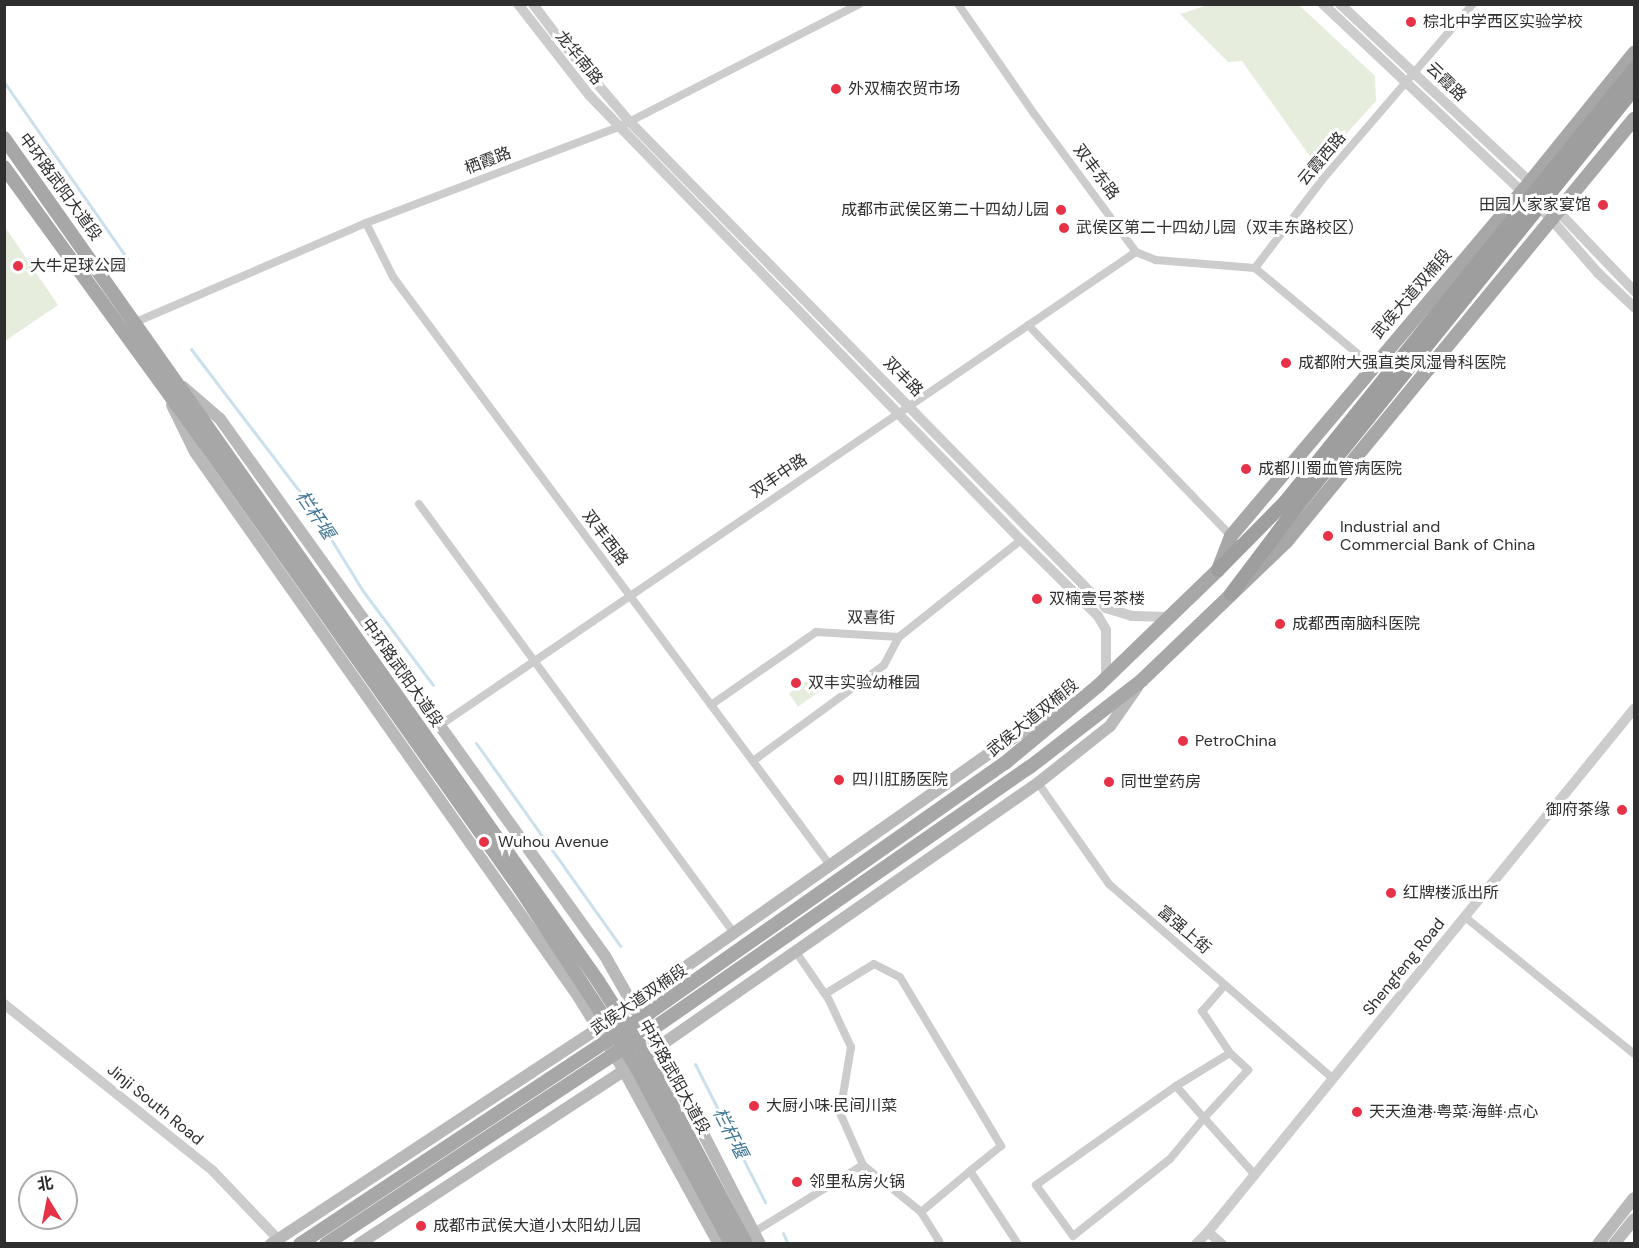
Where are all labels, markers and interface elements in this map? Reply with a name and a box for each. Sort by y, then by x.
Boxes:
place label: 棕北中学西区实验学校 [1423,12,1583,32]
marker: 棕北中学西区实验学校 [1404,15,1418,29]
street label: 龙华南路 [551,27,607,89]
street label: 云霞路 [1422,58,1470,106]
place label: 外双楠农贸市场 [848,79,960,99]
marker: 外双楠农贸市场 [829,82,843,96]
street label: 云霞西路 [1294,128,1350,190]
street label: 中环路武阳大道段 [15,130,105,244]
street label: 双丰东路 [1069,141,1123,203]
street label: 栖霞路 [462,143,514,179]
place label: 田园人家家宴馆 [1479,195,1591,215]
marker: 田园人家家宴馆 [1596,198,1610,212]
place label: 成都市武侯区第二十四幼儿园 [841,200,1049,220]
marker: 成都市武侯区第二十四幼儿园 [1054,203,1068,217]
place label: 武侯区第二十四幼儿园（双丰东路校区） [1076,218,1364,238]
marker: 武侯区第二十四幼儿园（双丰东路校区） [1057,221,1071,235]
street label: 武侯大道双楠段 [1368,245,1456,343]
place label: 大牛足球公园 [30,256,126,276]
marker: 大牛足球公园 [11,259,25,273]
street label: 双丰路 [879,353,927,401]
place label: 成都附大强直类凤湿骨科医院 [1298,353,1506,373]
marker: 成都附大强直类凤湿骨科医院 [1279,356,1293,370]
street label: 双丰中路 [747,450,811,502]
place label: 成都川蜀血管病医院 [1258,459,1402,479]
marker: 成都川蜀血管病医院 [1239,462,1253,476]
water label: 栏杆堰 [291,487,339,543]
street label: 双丰西路 [578,507,632,569]
place label: Industrial and Commercial Bank of China [1340,517,1535,555]
marker: Industrial and Commercial Bank of China [1321,529,1335,543]
place label: 双楠壹号茶楼 [1049,589,1145,609]
marker: 双楠壹号茶楼 [1030,592,1044,606]
street label: 双喜街 [847,608,895,628]
place label: 成都西南脑科医院 [1292,614,1420,634]
street label: 中环路武阳大道段 [357,615,447,731]
marker: 成都西南脑科医院 [1273,617,1287,631]
place label: 双丰实验幼稚园 [808,673,920,693]
street label: 武侯大道双楠段 [983,675,1083,761]
marker: 双丰实验幼稚园 [789,676,803,690]
place label: PetroChina [1195,731,1276,751]
marker: PetroChina [1176,734,1190,748]
place label: 四川肛肠医院 [852,770,948,790]
marker: 四川肛肠医院 [830,771,848,789]
place label: 同世堂药房 [1121,772,1201,792]
marker: 同世堂药房 [1102,775,1116,789]
place label: 御府茶缘 [1546,800,1610,820]
marker: 御府茶缘 [1615,803,1629,817]
place label: Wuhou Avenue [498,832,609,852]
marker: Wuhou Avenue [475,833,493,851]
place label: 红牌楼派出所 [1403,883,1499,903]
marker: 红牌楼派出所 [1384,886,1398,900]
street label: 富强上街 [1154,902,1214,958]
street label: Shengfeng Road [1359,915,1449,1019]
street label: 武侯大道双楠段 [587,961,691,1039]
street label: 中环路武阳大道段 [635,1016,713,1138]
street label: Jinji South Road [103,1060,207,1150]
place label: 大厨小味·民间川菜 [766,1096,897,1116]
marker: 大厨小味·民间川菜 [747,1099,761,1113]
place label: 天天渔港·粤菜·海鲜·点心 [1369,1102,1539,1122]
water label: 栏杆堰 [708,1104,752,1162]
marker: 天天渔港·粤菜·海鲜·点心 [1350,1105,1364,1119]
north arrow [18,1170,78,1230]
text: 北 [35,1172,55,1195]
place label: 邻里私房火锅 [809,1172,905,1192]
marker: 邻里私房火锅 [790,1175,804,1189]
place label: 成都市武侯大道小太阳幼儿园 [433,1216,641,1236]
marker: 成都市武侯大道小太阳幼儿园 [414,1219,428,1233]

